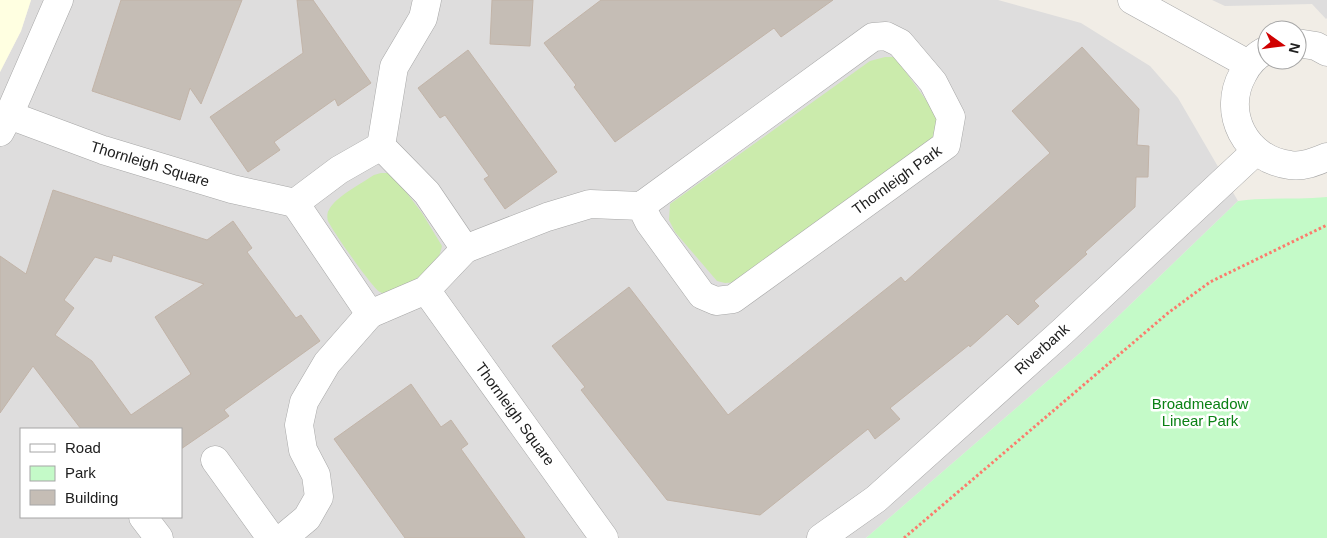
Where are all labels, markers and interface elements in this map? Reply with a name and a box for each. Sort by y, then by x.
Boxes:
north arrow [1257,20,1307,70]
text: N [1286,41,1304,55]
street label: Thornleigh Square [89,137,212,190]
street label: Thornleigh Park [849,141,945,218]
street label: Riverbank [1011,319,1073,378]
street label: Thornleigh Square [472,359,559,469]
park label: Broadmeadow Linear Park [1152,395,1249,429]
legend [20,428,182,518]
text: Road [65,439,101,456]
text: Park [65,464,96,481]
text: Building [65,489,118,506]

